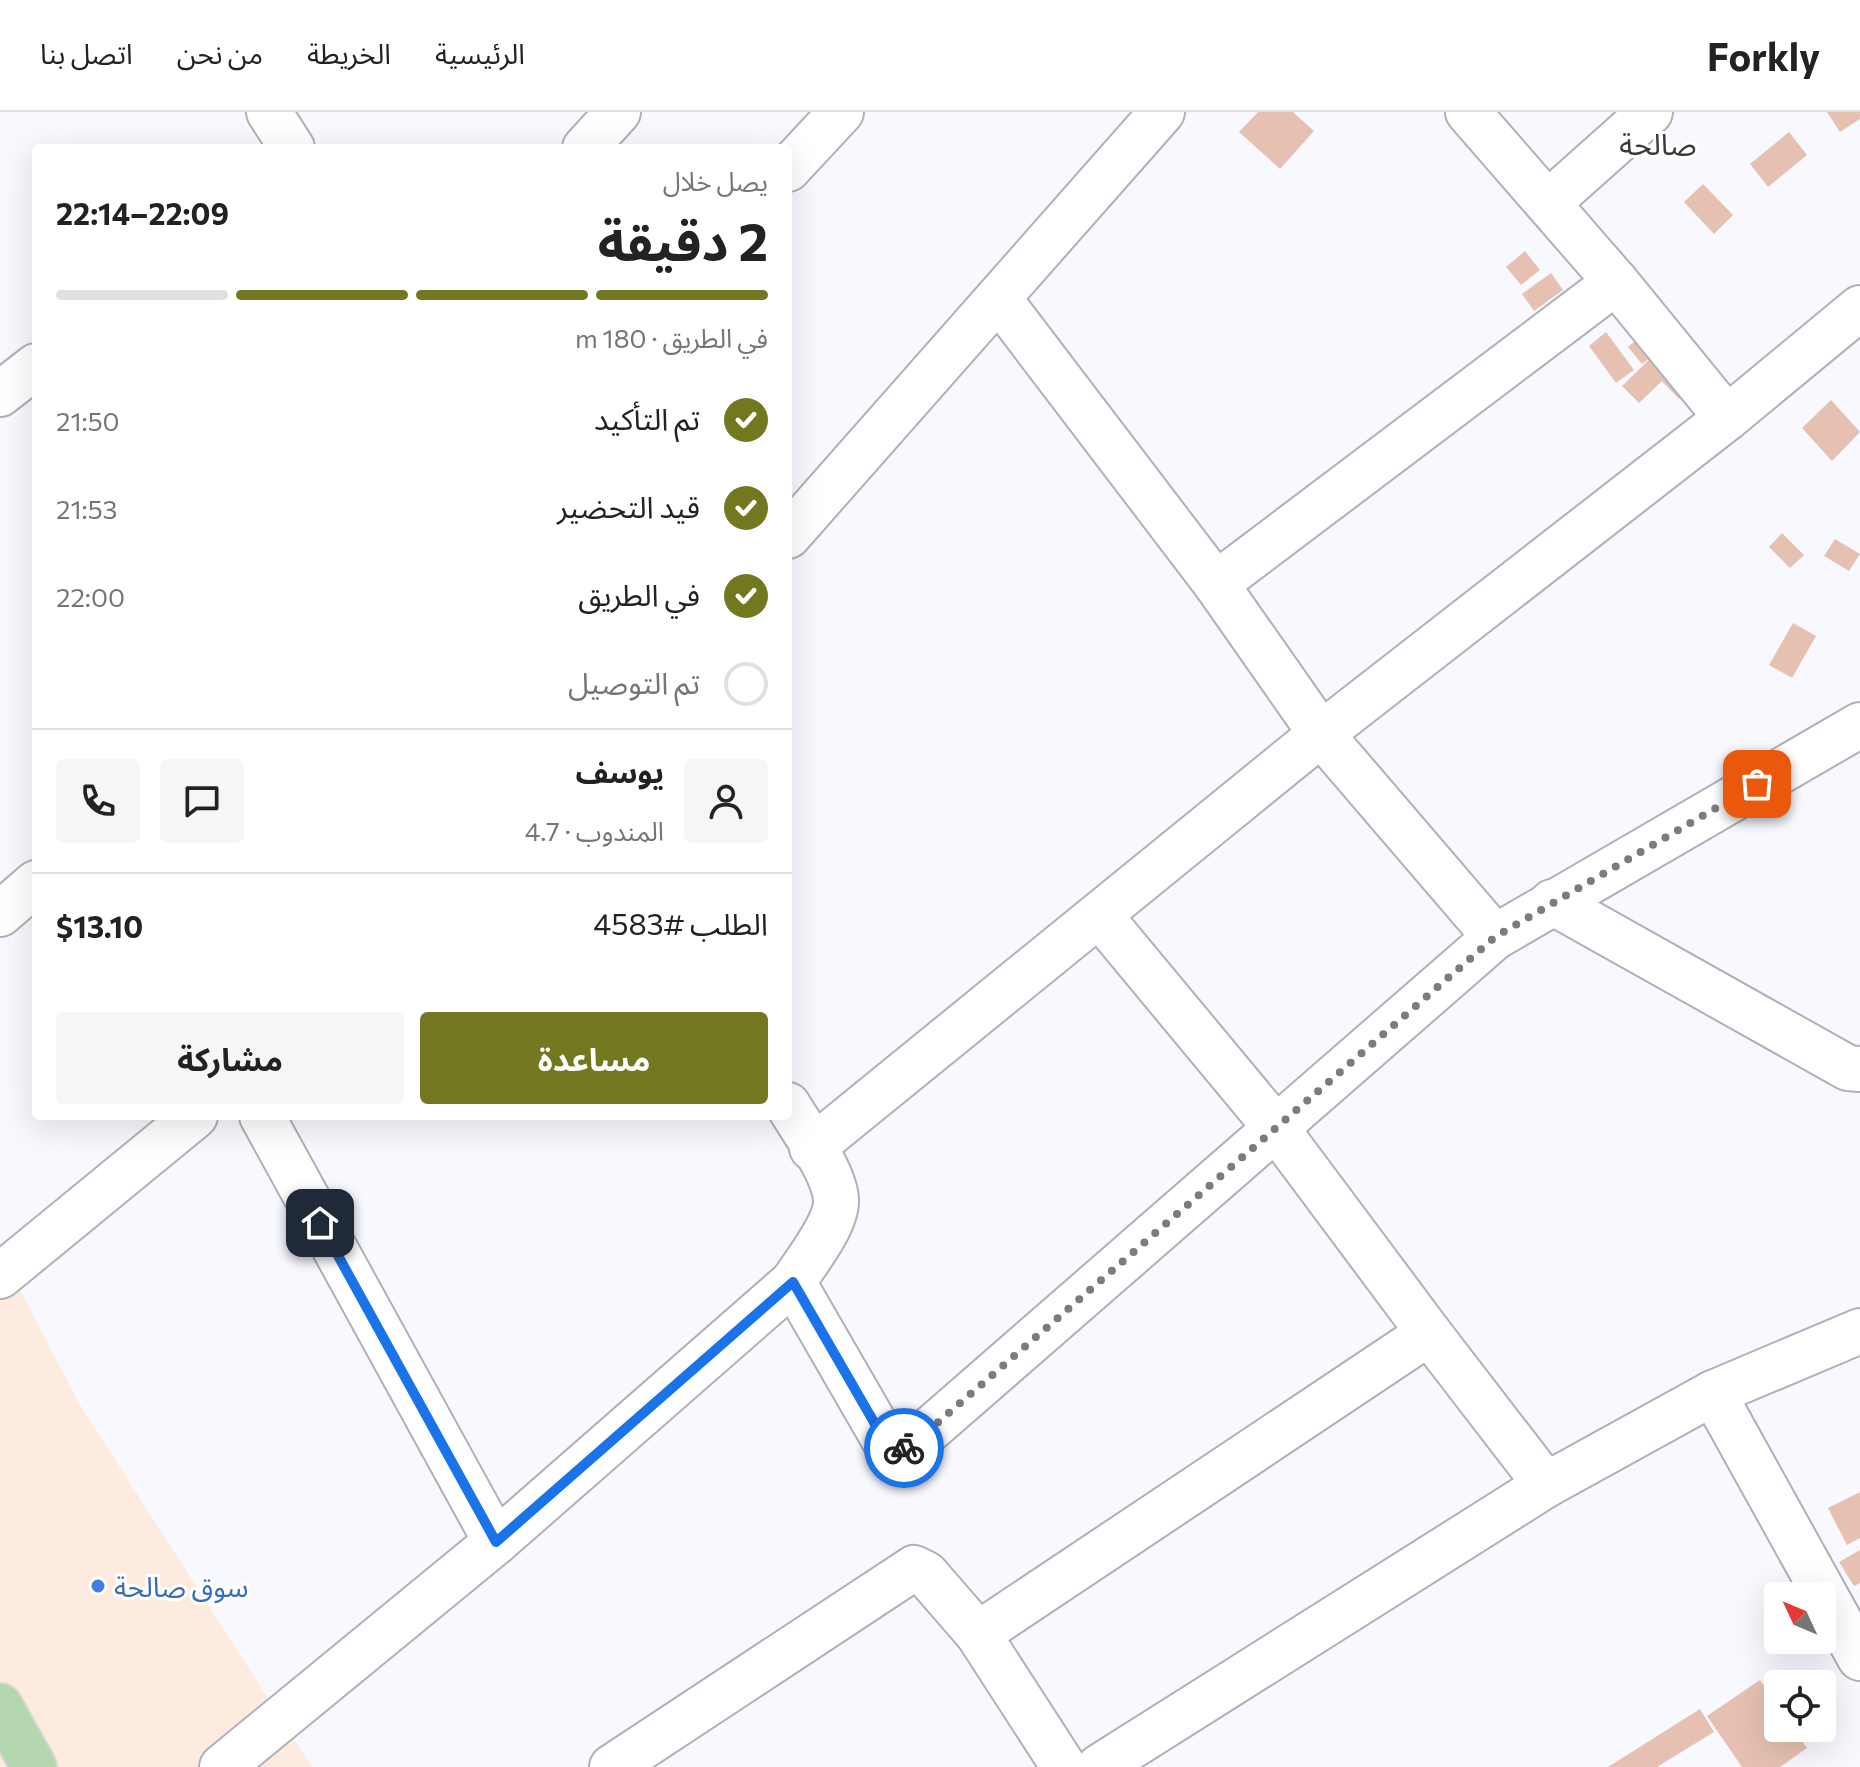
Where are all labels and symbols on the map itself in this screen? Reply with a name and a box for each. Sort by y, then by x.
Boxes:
district label: صالحة [1619,124,1697,161]
pin [1723,750,1791,818]
pin [286,1189,354,1257]
courier [864,1408,944,1488]
place label: سوق صالحة [114,1569,248,1604]
marker: سوق صالحة [89,1577,107,1595]
north arrow [1764,1582,1836,1654]

